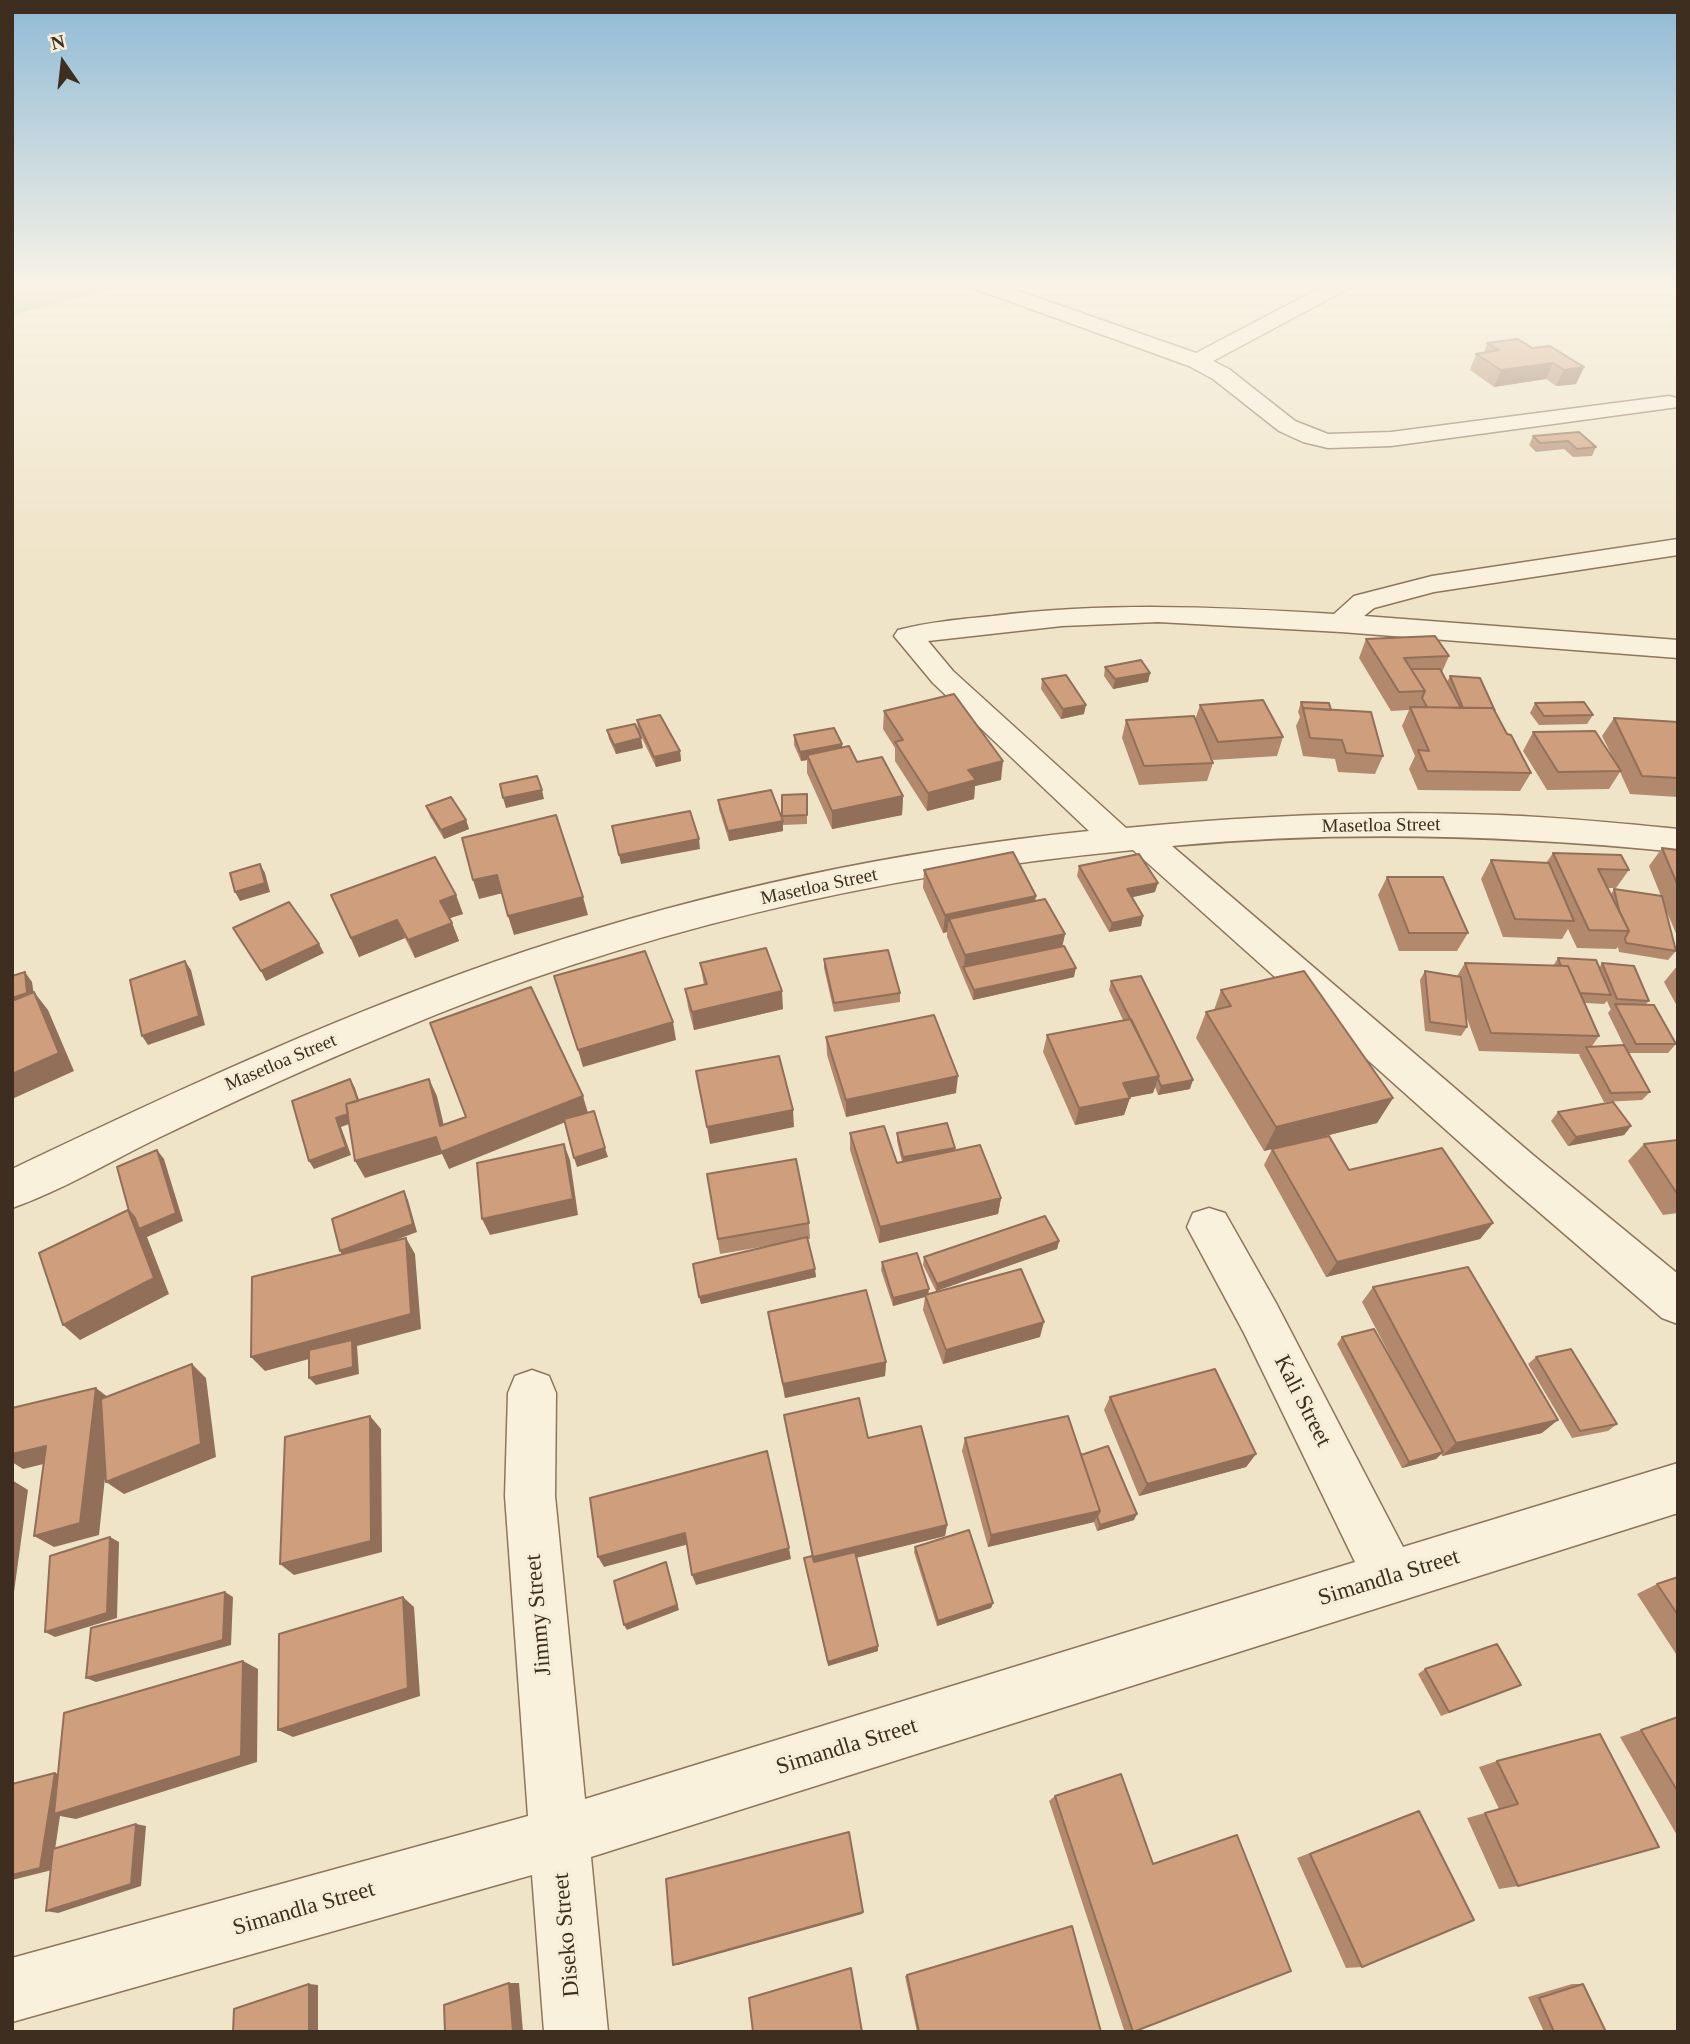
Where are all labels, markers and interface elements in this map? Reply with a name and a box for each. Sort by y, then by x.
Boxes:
north arrow [28,28,98,98]
text: N [49,30,67,54]
street label: Masetloa Street [1321,814,1441,838]
street label: Masetloa Street [759,864,879,910]
street label: Masetloa Street [222,1029,340,1097]
street label: Kali Street [1267,1351,1337,1451]
street label: Simandla Street [1315,1543,1463,1613]
street label: Jimmy Street [520,1553,558,1677]
street label: Simandla Street [773,1712,921,1782]
street label: Diseko Street [548,1872,586,1998]
street label: Simandla Street [230,1876,378,1942]

